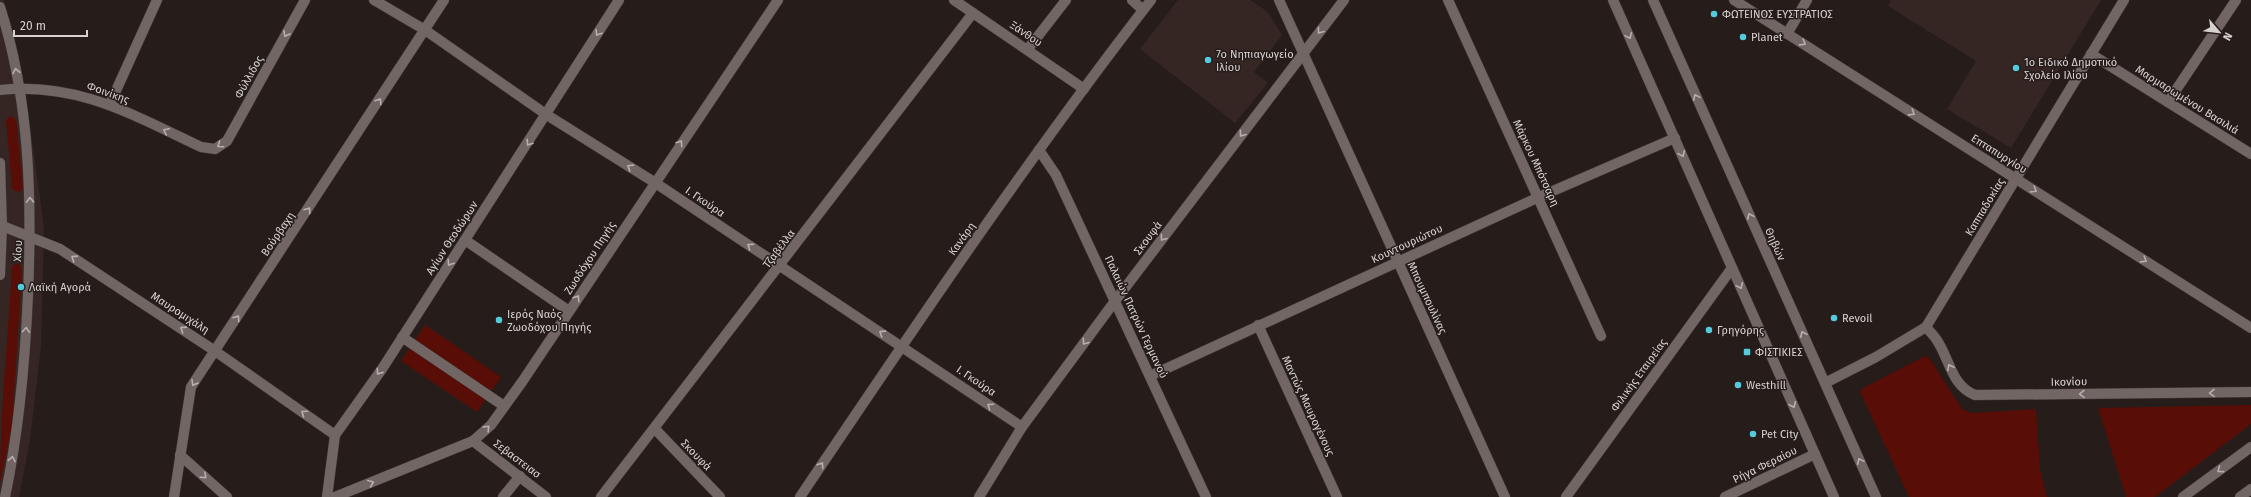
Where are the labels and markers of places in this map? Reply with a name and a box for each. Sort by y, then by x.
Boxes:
place label: ΦΩΤΕΙΝΟΣ ΕΥΣΤΡΑΤΙΟΣ [1722,8,1833,21]
marker: ΦΩΤΕΙΝΟΣ ΕΥΣΤΡΑΤΙΟΣ [1709,9,1719,19]
place label: Planet [1751,31,1783,44]
marker: Planet [1738,32,1748,42]
place label: 7ο Νηπιαγωγείο Ιλίου [1216,48,1294,74]
marker: 7ο Νηπιαγωγείο Ιλίου [1203,55,1213,65]
place label: 1ο Ειδικό Δημοτικό Σχολείο Ιλίου [2024,56,2117,82]
marker: 1ο Ειδικό Δημοτικό Σχολείο Ιλίου [2011,63,2021,73]
place label: Λαϊκή Αγορά [29,281,92,294]
marker: Λαϊκή Αγορά [16,282,26,292]
place label: Ιερός Ναός Ζωοδόχου Πηγής [507,308,591,334]
place label: Revoil [1842,312,1873,325]
marker: Revoil [1829,313,1839,323]
marker: Ιερός Ναός Ζωοδόχου Πηγής [494,315,504,325]
place label: Γρηγόρης [1717,324,1764,337]
marker: Γρηγόρης [1704,325,1714,335]
place label: ΦΙΣΤΙΚΙΕΣ [1755,346,1803,359]
marker: ΦΙΣΤΙΚΙΕΣ [1742,347,1752,357]
place label: Westhill [1746,379,1786,392]
marker: Westhill [1733,380,1743,390]
place label: Pet City [1761,428,1799,441]
marker: Pet City [1748,429,1758,439]

